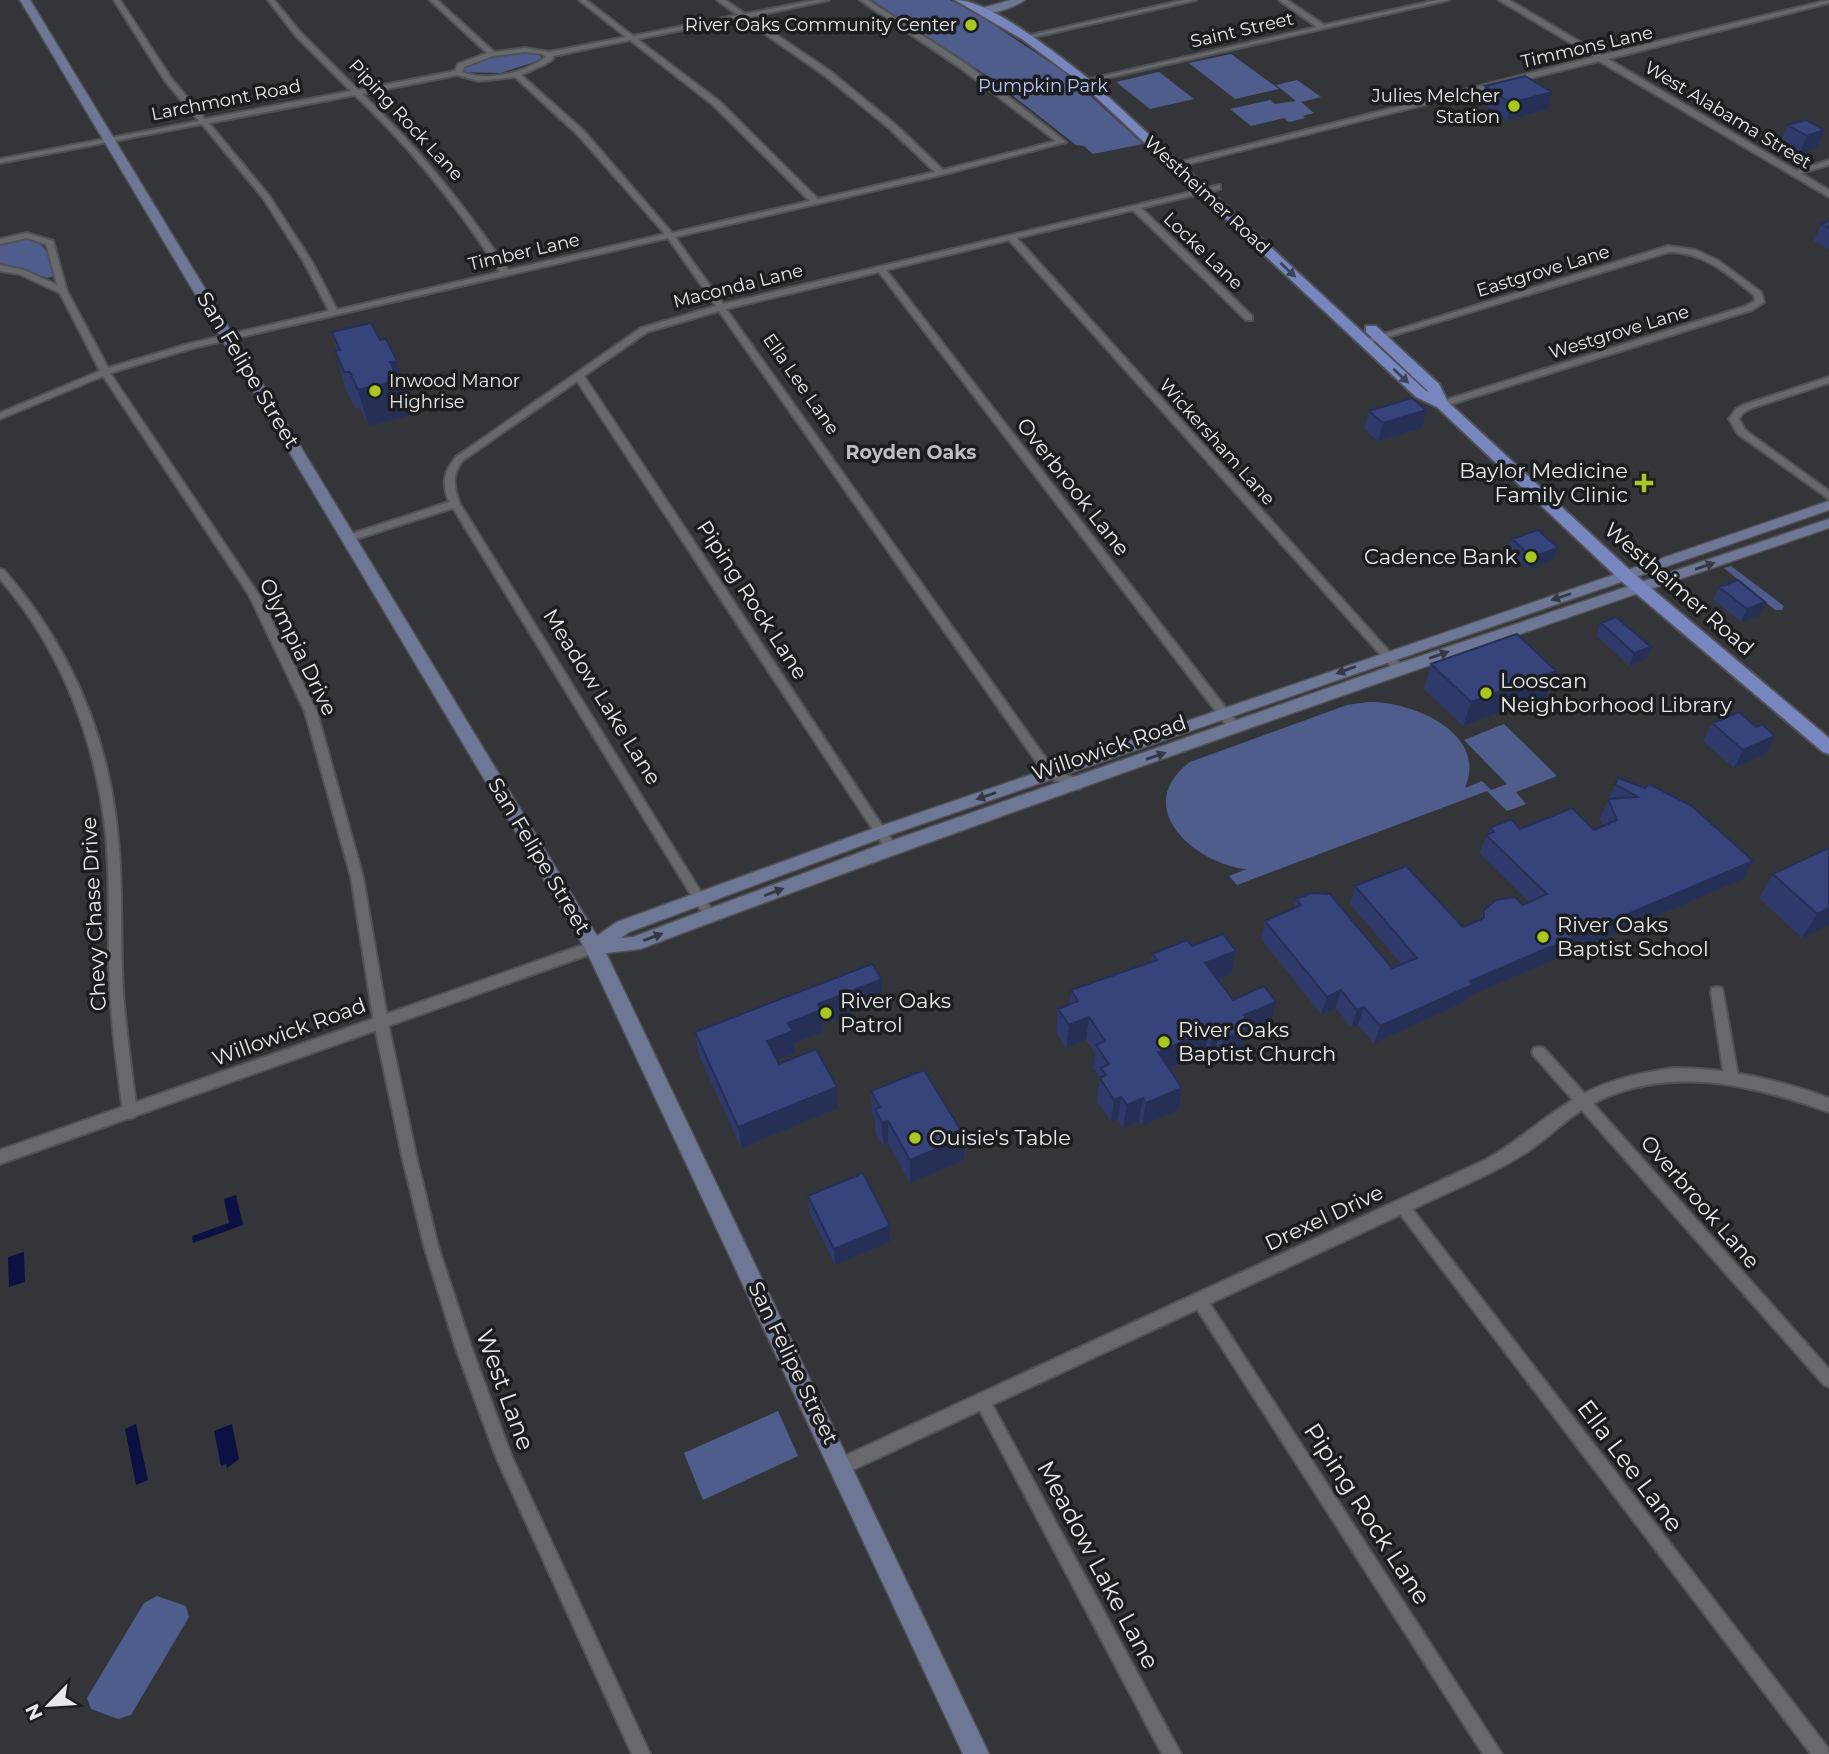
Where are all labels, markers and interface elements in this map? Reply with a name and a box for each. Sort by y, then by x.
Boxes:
street label: Saint Street [1188,7,1296,53]
place label: River Oaks Community Center [685,14,957,36]
marker: River Oaks Community Center [963,17,979,33]
street label: Timmons Lane [1519,21,1655,73]
street label: Piping Rock Lane [344,55,468,185]
street label: West Alabama Street [1641,56,1815,174]
street label: Larchmont Road [149,75,303,125]
park label: Pumpkin Park [978,75,1108,97]
place label: Julies Melcher Station [1371,85,1500,128]
marker: Julies Melcher Station [1506,98,1522,114]
street label: Westheimer Road [1140,131,1274,259]
street label: Locke Lane [1159,208,1247,294]
street label: Timber Lane [466,228,582,275]
street label: Eastgrove Lane [1474,240,1612,302]
street label: Maconda Lane [671,259,805,313]
one-way arrow [1279,262,1296,278]
street label: San Felipe Street [192,287,305,452]
street label: Westgrove Lane [1546,300,1692,364]
street label: Ella Lee Lane [758,329,844,439]
one-way arrow [1392,367,1409,383]
place label: Inwood Manor Highrise [389,370,520,413]
street label: Wickersham Lane [1154,374,1280,510]
marker: Inwood Manor Highrise [367,383,383,399]
street label: Overbrook Lane [1012,413,1135,561]
district label: Royden Oaks [846,441,976,464]
place label: Baylor Medicine Family Clinic [1459,458,1628,507]
marker: Baylor Medicine Family Clinic [1634,473,1654,493]
street label: Piping Rock Lane [692,516,813,684]
street label: Westheimer Road [1599,517,1759,660]
place label: Cadence Bank [1364,544,1517,569]
marker: Cadence Bank [1523,549,1539,565]
one-way arrow [1694,560,1715,571]
street label: Olympia Drive [254,574,342,720]
one-way arrow [1551,592,1572,603]
street label: Meadow Lake Lane [538,604,667,789]
one-way arrow [1429,649,1450,660]
one-way arrow [1336,665,1357,676]
place label: Looscan Neighborhood Library [1500,668,1732,717]
marker: Looscan Neighborhood Library [1478,685,1494,701]
street label: Willowick Road [1028,709,1189,786]
one-way arrow [1145,751,1166,762]
street label: San Felipe Street [483,773,596,938]
one-way arrow [975,791,996,802]
street label: Chevy Chase Drive [76,816,111,1012]
one-way arrow [764,886,785,897]
place label: River Oaks Baptist School [1557,912,1709,961]
marker: River Oaks Baptist School [1535,929,1551,945]
one-way arrow [643,931,664,942]
place label: River Oaks Patrol [840,988,951,1037]
street label: Willowick Road [209,992,369,1071]
marker: River Oaks Patrol [818,1005,834,1021]
place label: River Oaks Baptist Church [1178,1017,1336,1066]
marker: River Oaks Baptist Church [1156,1034,1172,1050]
place label: Ouisie's Table [929,1125,1071,1150]
marker: Ouisie's Table [907,1130,923,1146]
street label: Overbrook Lane [1636,1130,1765,1273]
street label: Drexel Drive [1261,1179,1387,1256]
street label: San Felipe Street [743,1277,844,1448]
street label: West Lane [470,1325,541,1454]
street label: Ella Lee Lane [1571,1394,1689,1537]
street label: Piping Rock Lane [1298,1417,1437,1610]
street label: Meadow Lake Lane [1031,1456,1166,1674]
north arrow [14,1670,84,1740]
text: N [20,1700,48,1724]

